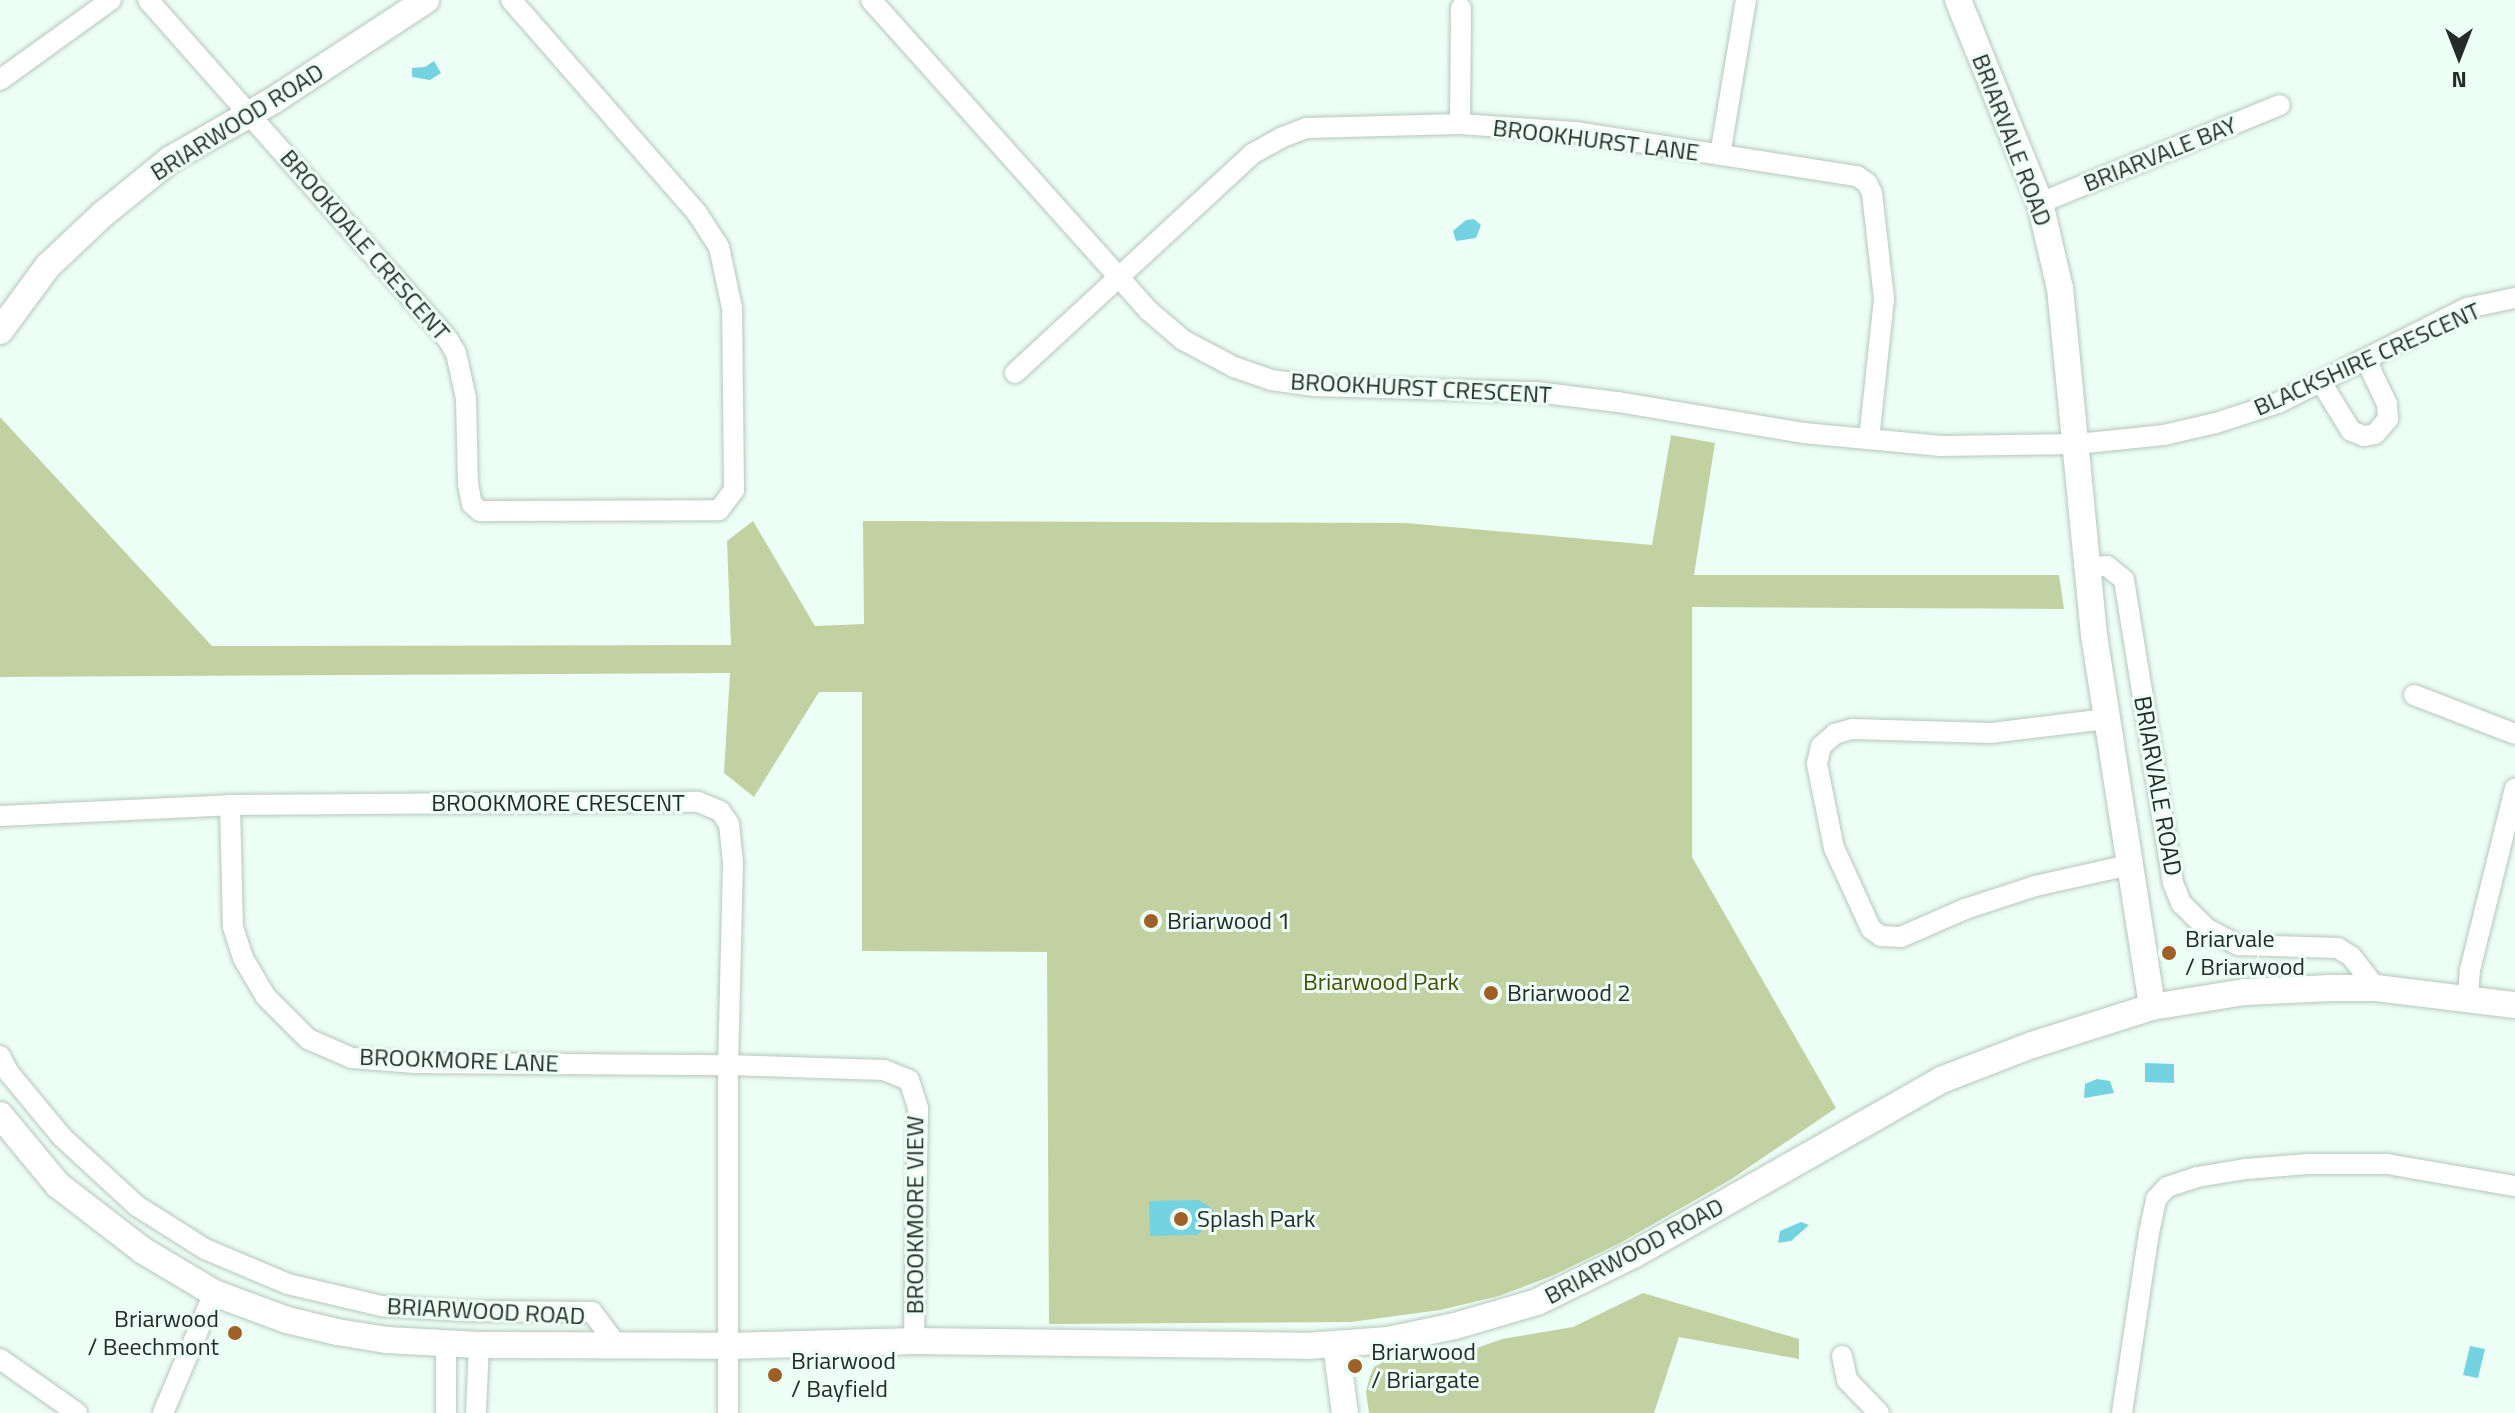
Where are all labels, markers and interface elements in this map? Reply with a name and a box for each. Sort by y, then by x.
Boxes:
north arrow [2419,16,2499,96]
street label: BRIARVALE ROAD [1966,50,2058,230]
street label: BRIARWOOD ROAD [145,57,329,187]
text: N [2451,63,2467,97]
street label: BRIARVALE BAY [2079,110,2241,198]
street label: BROOKHURST LANE [1491,113,1701,167]
street label: BROOKDALE CRESCENT [274,144,456,346]
street label: BLACKSHIRE CRESCENT [2249,296,2485,422]
street label: BROOKHURST CRESCENT [1290,367,1552,409]
street label: BRIARVALE ROAD [2128,694,2188,878]
street label: BROOKMORE CRESCENT [431,789,685,817]
place label: Briarwood 1 [1167,907,1291,935]
marker: Briarwood 1 [1142,912,1160,930]
place label: Briarvale / Briarwood [2185,925,2305,981]
marker: Briarvale / Briarwood [2160,944,2178,962]
park label: Briarwood Park [1303,968,1459,996]
place label: Briarwood 2 [1507,979,1631,1007]
marker: Briarwood 2 [1482,984,1500,1002]
street label: BROOKMORE LANE [359,1042,559,1078]
street label: BROOKMORE VIEW [901,1116,929,1314]
street label: BRIARWOOD ROAD [1540,1192,1728,1310]
place label: Splash Park [1197,1205,1315,1233]
marker: Splash Park [1172,1210,1190,1228]
street label: BRIARWOOD ROAD [386,1291,586,1331]
place label: Briarwood / Beechmont [87,1305,219,1361]
marker: Briarwood / Beechmont [226,1324,244,1342]
place label: Briarwood / Briargate [1371,1338,1480,1394]
place label: Briarwood / Bayfield [791,1347,896,1403]
marker: Briarwood / Briargate [1346,1357,1364,1375]
marker: Briarwood / Bayfield [766,1366,784,1384]

